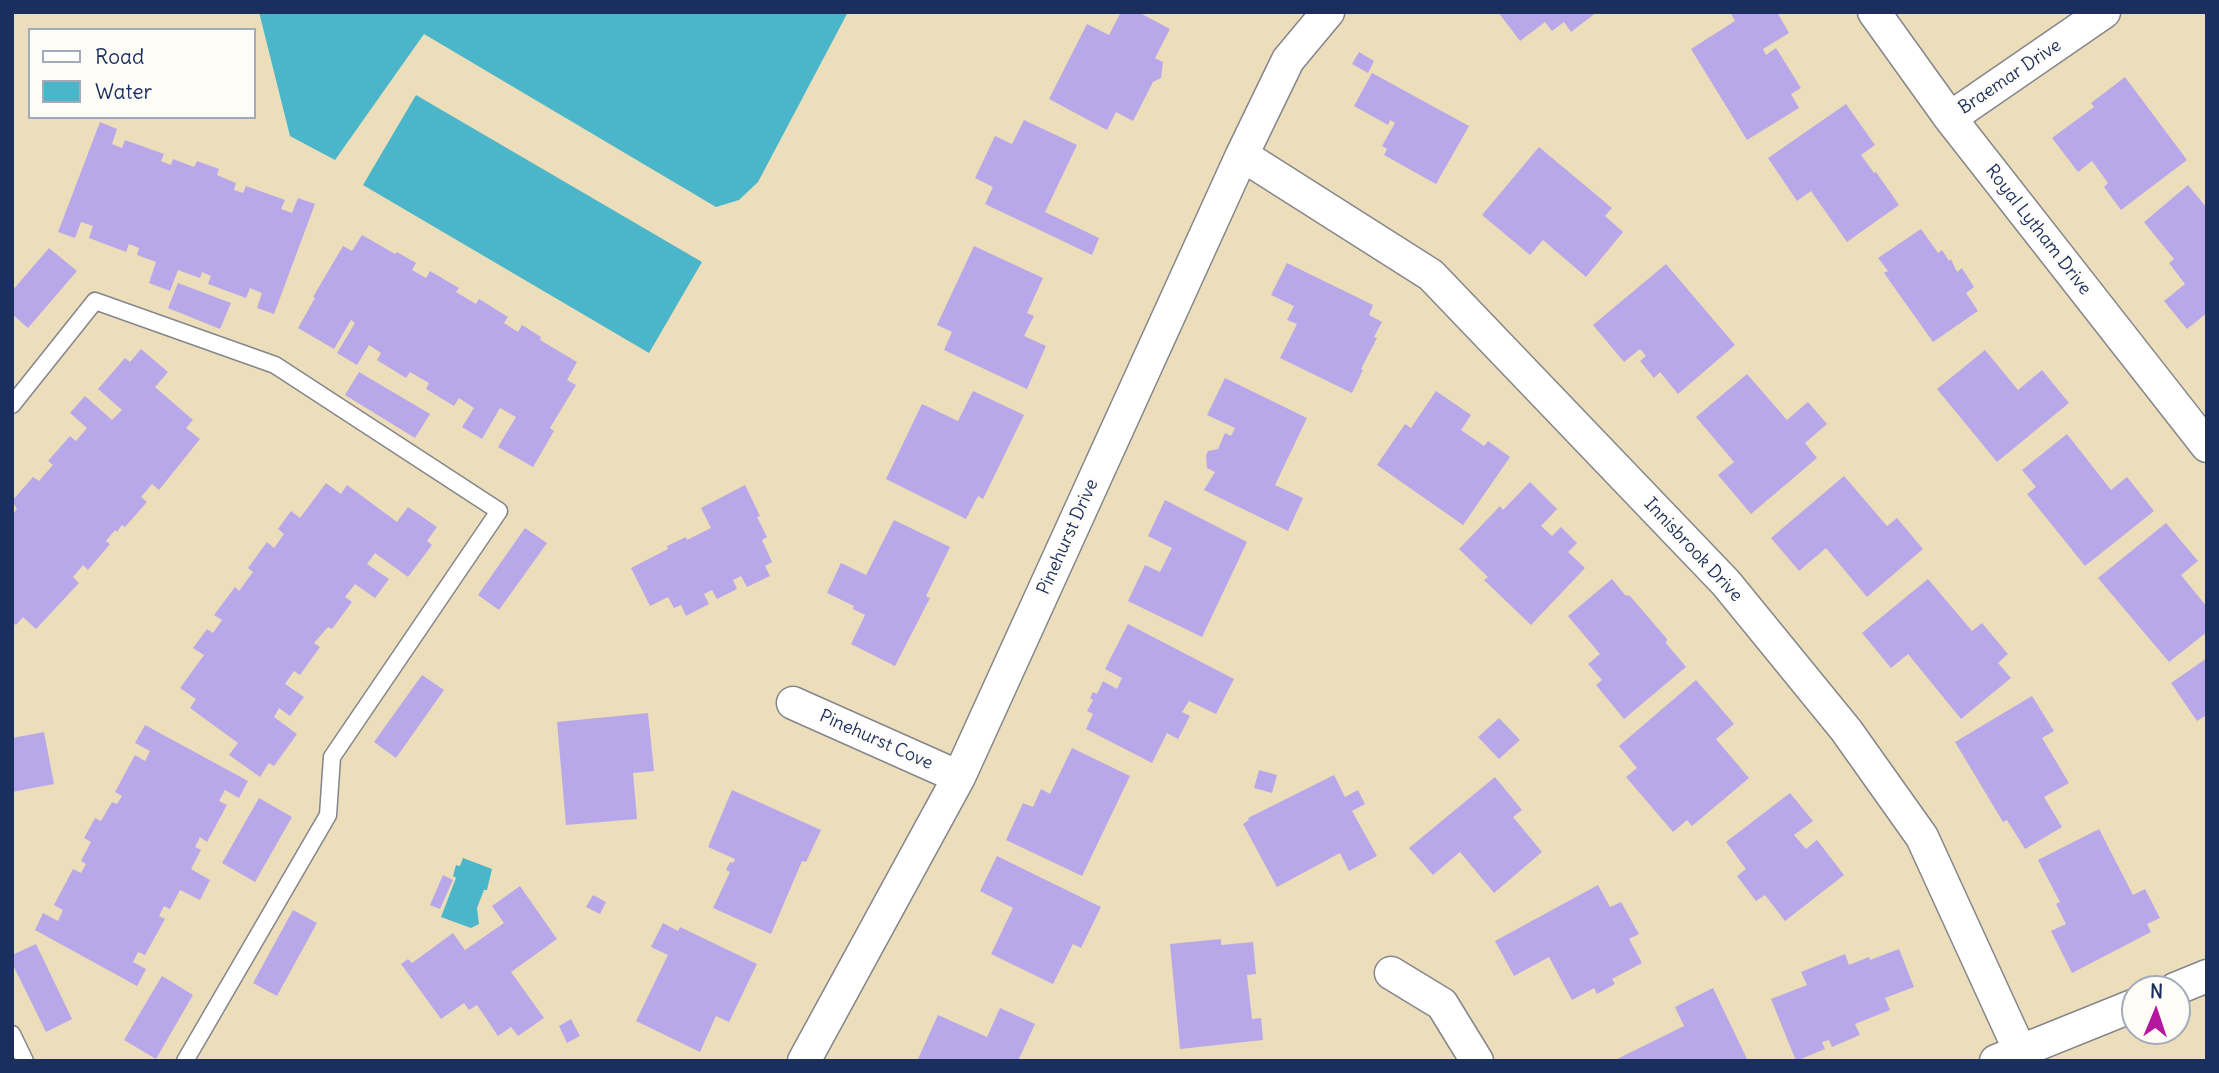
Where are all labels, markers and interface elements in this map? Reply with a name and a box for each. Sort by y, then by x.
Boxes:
legend [28,28,256,119]
street label: Braemar Drive [1955,35,2065,119]
text: Road [95,43,144,70]
text: Water [95,78,152,105]
street label: Royal Lytham Drive [1980,161,2096,299]
street label: Pinehurst Drive [1033,476,1103,598]
street label: Innisbrook Drive [1639,494,1747,606]
street label: Pinehurst Cove [816,705,936,775]
north arrow [2121,975,2191,1045]
text: N [2150,979,2164,1003]

